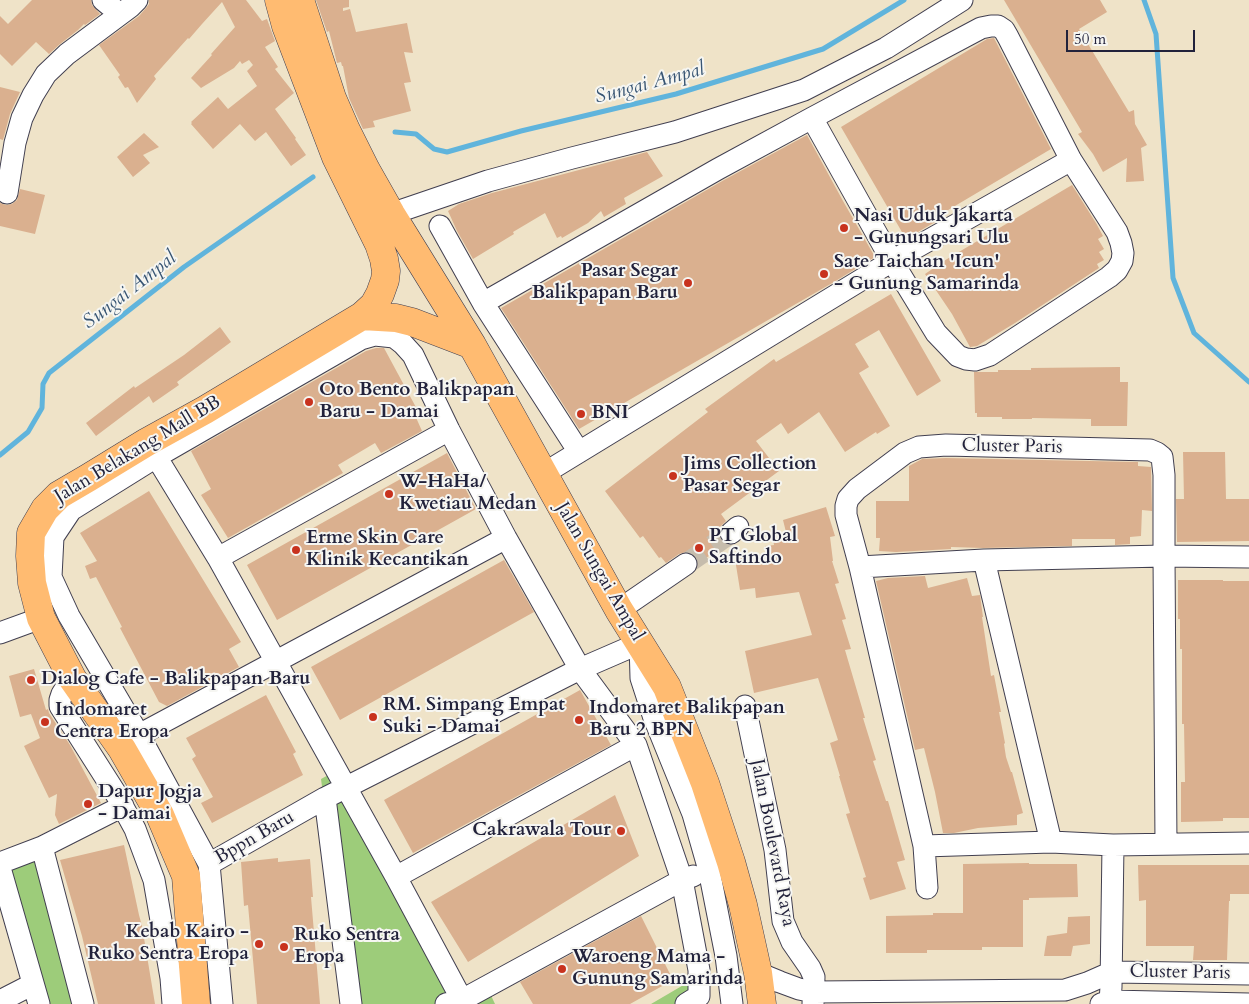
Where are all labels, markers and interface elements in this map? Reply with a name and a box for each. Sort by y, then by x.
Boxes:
scale bar [1069,20,1198,52]
text: 50 m [1074,29,1106,49]
water label: Sungai Ampal [592,58,708,110]
place label: Nasi Uduk Jakarta - Gunungsari Ulu [854,206,1013,250]
marker: Nasi Uduk Jakarta - Gunungsari Ulu [838,222,850,234]
water label: Sungai Ampal [78,247,182,335]
place label: Sate Taichan 'Icun' - Gunung Samarinda [834,252,1019,296]
place label: Pasar Segar Balikpapan Baru [532,261,678,305]
marker: Sate Taichan 'Icun' - Gunung Samarinda [818,268,830,280]
marker: Pasar Segar Balikpapan Baru [682,277,694,289]
place label: Oto Bento Balikpapan Baru - Damai [319,380,515,424]
street label: Jalan Belakang Mall BB [51,391,225,509]
marker: Oto Bento Balikpapan Baru - Damai [303,396,315,408]
place label: BNI [591,403,629,425]
marker: BNI [575,408,587,420]
street label: Cluster Paris [961,435,1063,459]
place label: Jims Collection Pasar Segar [683,454,817,498]
marker: Jims Collection Pasar Segar [667,470,679,482]
place label: W-HaHa/ Kwetiau Medan [399,472,537,516]
marker: W-HaHa/ Kwetiau Medan [383,488,395,500]
street label: Jalan Sungai Ampal [550,499,648,645]
place label: PT Global Saftindo [709,526,797,570]
place label: Erme Skin Care Klinik Kecantikan [306,528,469,572]
marker: PT Global Saftindo [693,542,705,554]
marker: Erme Skin Care Klinik Kecantikan [290,544,302,556]
place label: Dialog Cafe - Balikpapan Baru [41,669,310,691]
marker: Dialog Cafe - Balikpapan Baru [25,674,37,686]
place label: RM. Simpang Empat Suki - Damai [383,695,565,739]
place label: Indomaret Balikpapan Baru 2 BPN [589,698,785,742]
place label: Indomaret Centra Eropa [55,700,169,744]
marker: RM. Simpang Empat Suki - Damai [367,711,379,723]
marker: Indomaret Balikpapan Baru 2 BPN [573,714,585,726]
marker: Indomaret Centra Eropa [39,716,51,728]
street label: Jalan Boulevard Raya [745,757,799,929]
place label: Dapur Jogja - Damai [98,782,202,826]
marker: Dapur Jogja - Damai [82,798,94,810]
street label: Bppn Baru [211,806,299,870]
place label: Cakrawala Tour [472,820,611,842]
marker: Cakrawala Tour [615,825,627,837]
place label: Kebab Kairo - Ruko Sentra Eropa [88,922,249,966]
place label: Ruko Sentra Eropa [294,925,400,969]
marker: Kebab Kairo - Ruko Sentra Eropa [253,938,265,950]
marker: Ruko Sentra Eropa [278,941,290,953]
place label: Waroeng Mama - Gunung Samarinda [572,947,743,991]
street label: Cluster Paris [1129,961,1231,985]
marker: Waroeng Mama - Gunung Samarinda [556,963,568,975]

